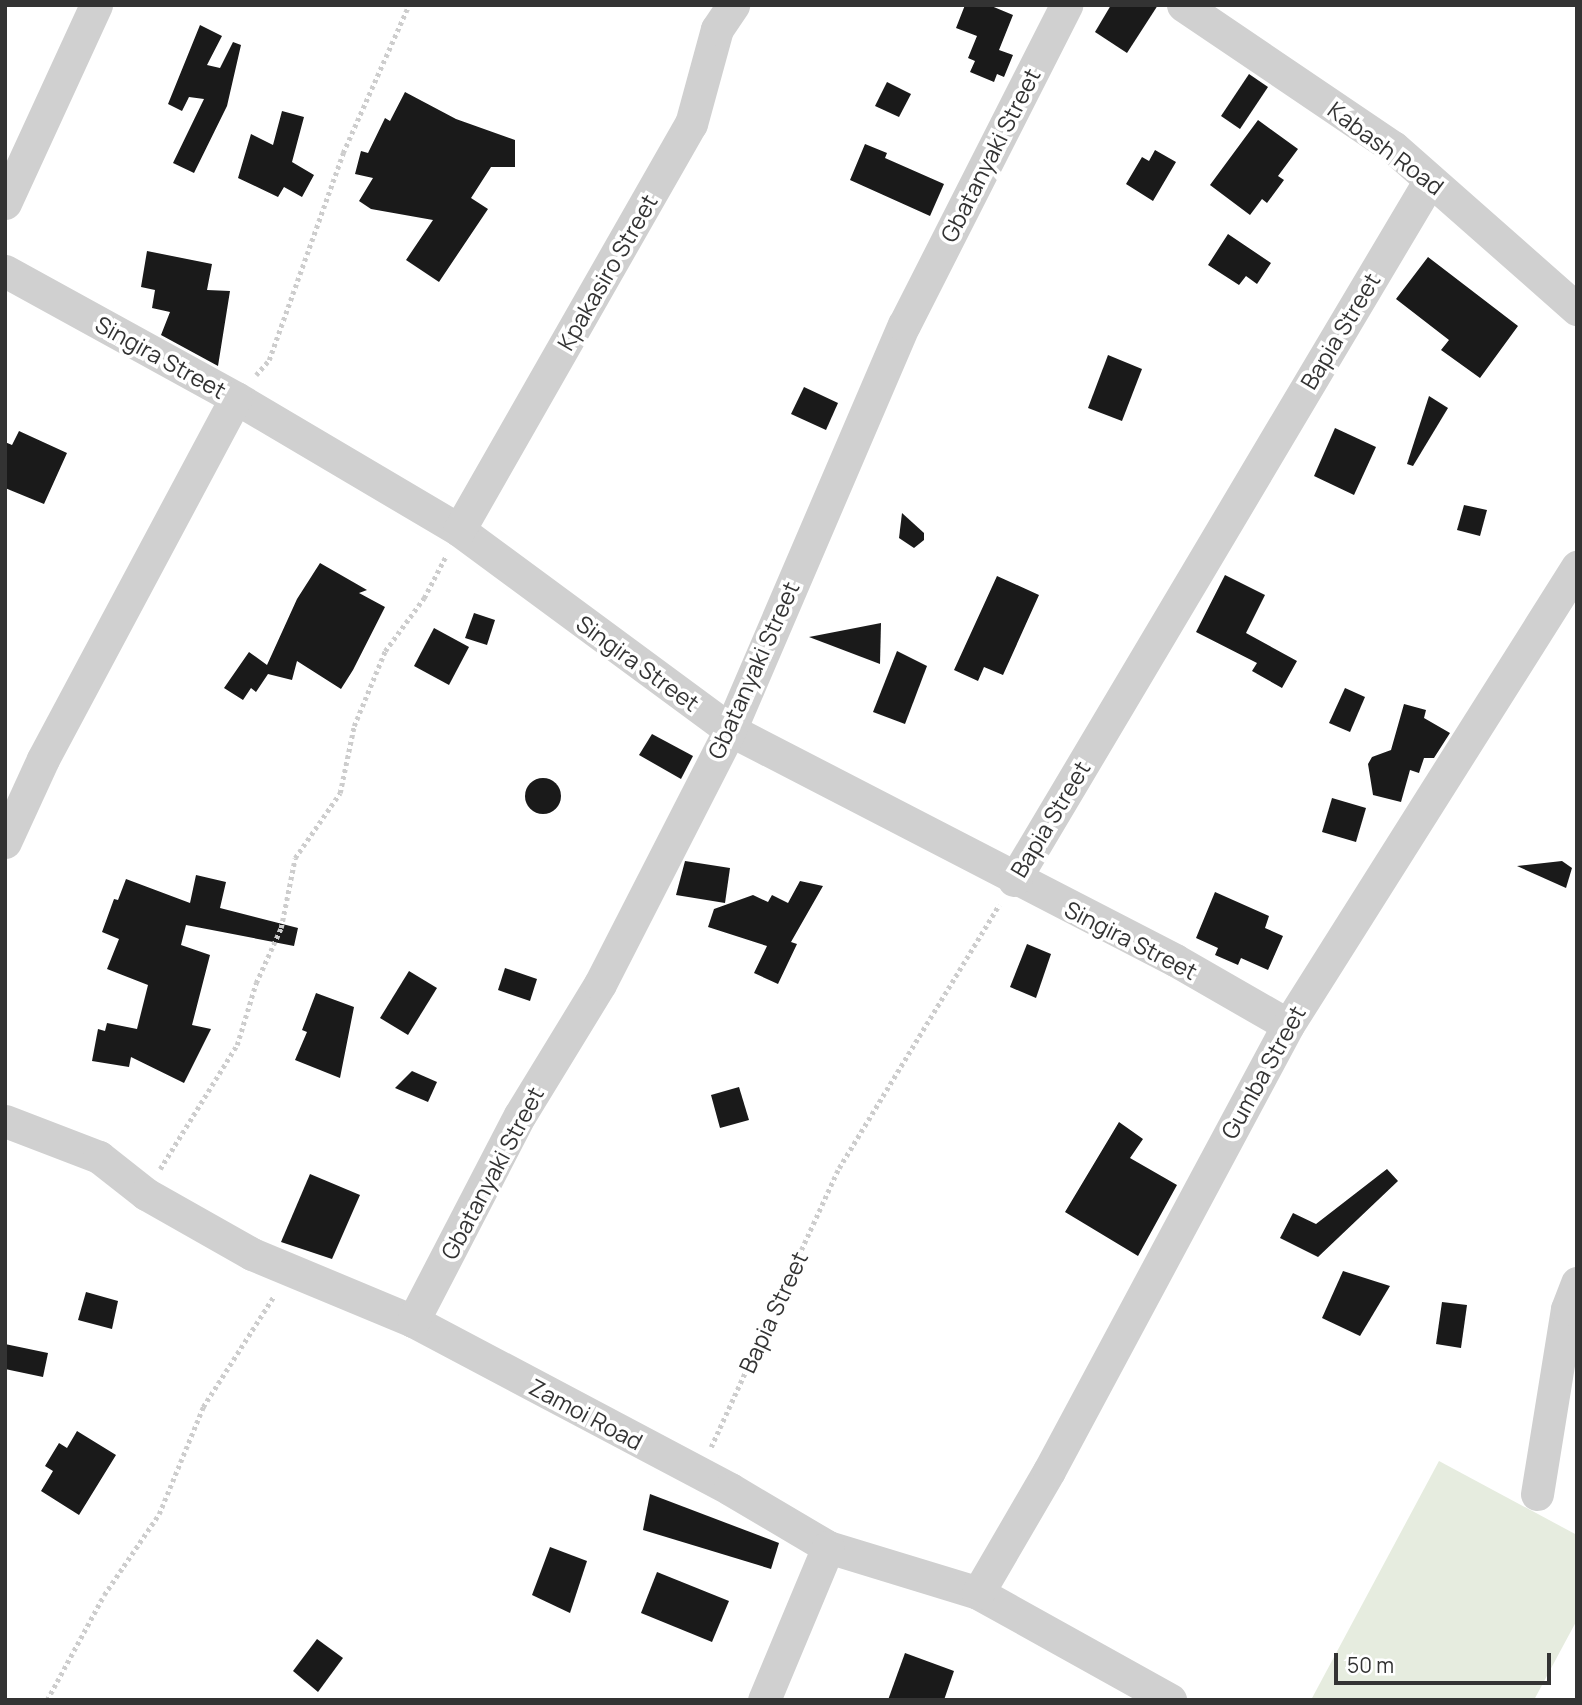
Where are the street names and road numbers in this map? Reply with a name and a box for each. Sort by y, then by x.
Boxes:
street label: Gbatanyaki Street [934,64,1046,246]
street label: Kabash Road [1323,96,1449,200]
street label: Kpakasiro Street [551,189,663,355]
street label: Bapia Street [1294,268,1386,394]
street label: Singira Street [91,310,231,404]
street label: Gbatanyaki Street [702,577,804,763]
street label: Singira Street [571,609,705,717]
street label: Bapia Street [1004,756,1096,882]
street label: Singira Street [1060,895,1202,985]
street label: Gumba Street [1215,1001,1311,1143]
street label: Gbatanyaki Street [435,1082,549,1264]
street label: Bapia Street [733,1247,813,1377]
street label: Zamoi Road [525,1373,647,1455]

